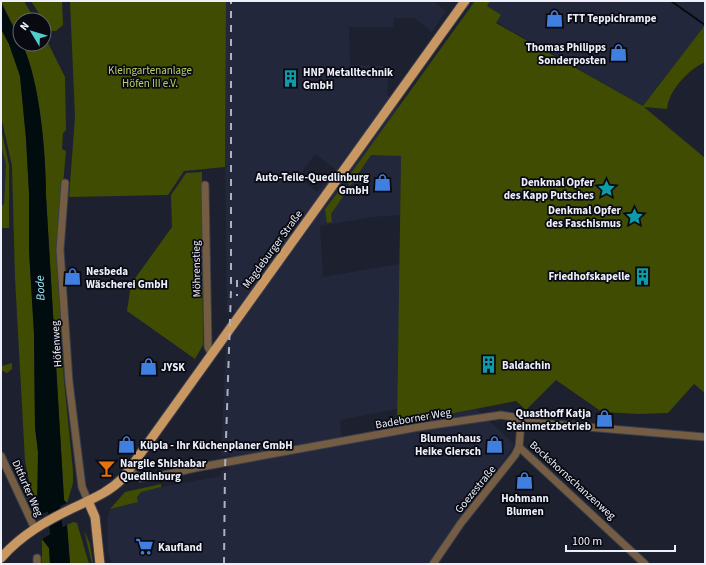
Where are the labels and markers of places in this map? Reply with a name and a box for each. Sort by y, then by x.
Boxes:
shop icon: FTT Teppichrampe [544,8,564,28]
place label: FTT Teppichrampe [567,11,657,26]
place label: Thomas Philipps Sonderposten [526,40,606,68]
shop icon: Thomas Philipps Sonderposten [609,43,629,63]
place label: HNP Metalltechnik GmbH [303,65,393,93]
building icon: HNP Metalltechnik GmbH [280,68,300,88]
place label: Auto-Teile-Quedlinburg GmbH [255,170,369,198]
shop icon: Auto-Teile-Quedlinburg GmbH [372,173,392,193]
place label: Denkmal Opfer des Kapp Putsches [504,175,595,203]
place icon: Denkmal Opfer des Kapp Putsches [597,178,617,198]
place label: Denkmal Opfer des Faschismus [546,203,622,231]
place icon: Denkmal Opfer des Faschismus [624,206,644,226]
place label: Nesbeda Wäscherei GmbH [86,264,168,292]
building icon: Friedhofskapelle [633,266,653,286]
shop icon: Nesbeda Wäscherei GmbH [63,267,83,287]
place label: Friedhofskapelle [548,269,630,284]
building icon: Baldachin [479,355,499,375]
shop icon: JYSK [138,357,158,377]
place label: Baldachin [502,358,550,373]
place label: JYSK [161,360,185,375]
place label: Quasthoff Katja Steinmetzbetrieb [506,406,591,434]
shop icon: Quasthoff Katja Steinmetzbetrieb [594,409,614,429]
place label: Blumenhaus Heike Giersch [415,431,481,459]
shop icon: Blumenhaus Heike Giersch [484,434,504,454]
shop icon: Küpla - Ihr Küchenplaner GmbH [117,435,137,455]
place label: Küpla - Ihr Küchenplaner GmbH [140,438,293,453]
place label: Nargile Shishabar Quedlinburg [120,456,207,484]
bar icon: Nargile Shishabar Quedlinburg [97,459,117,479]
shop icon: Hohmann Blumen [515,470,535,490]
place label: Hohmann Blumen [501,491,549,519]
supermarket icon: Kaufland [135,537,155,557]
place label: Kaufland [158,540,202,555]

